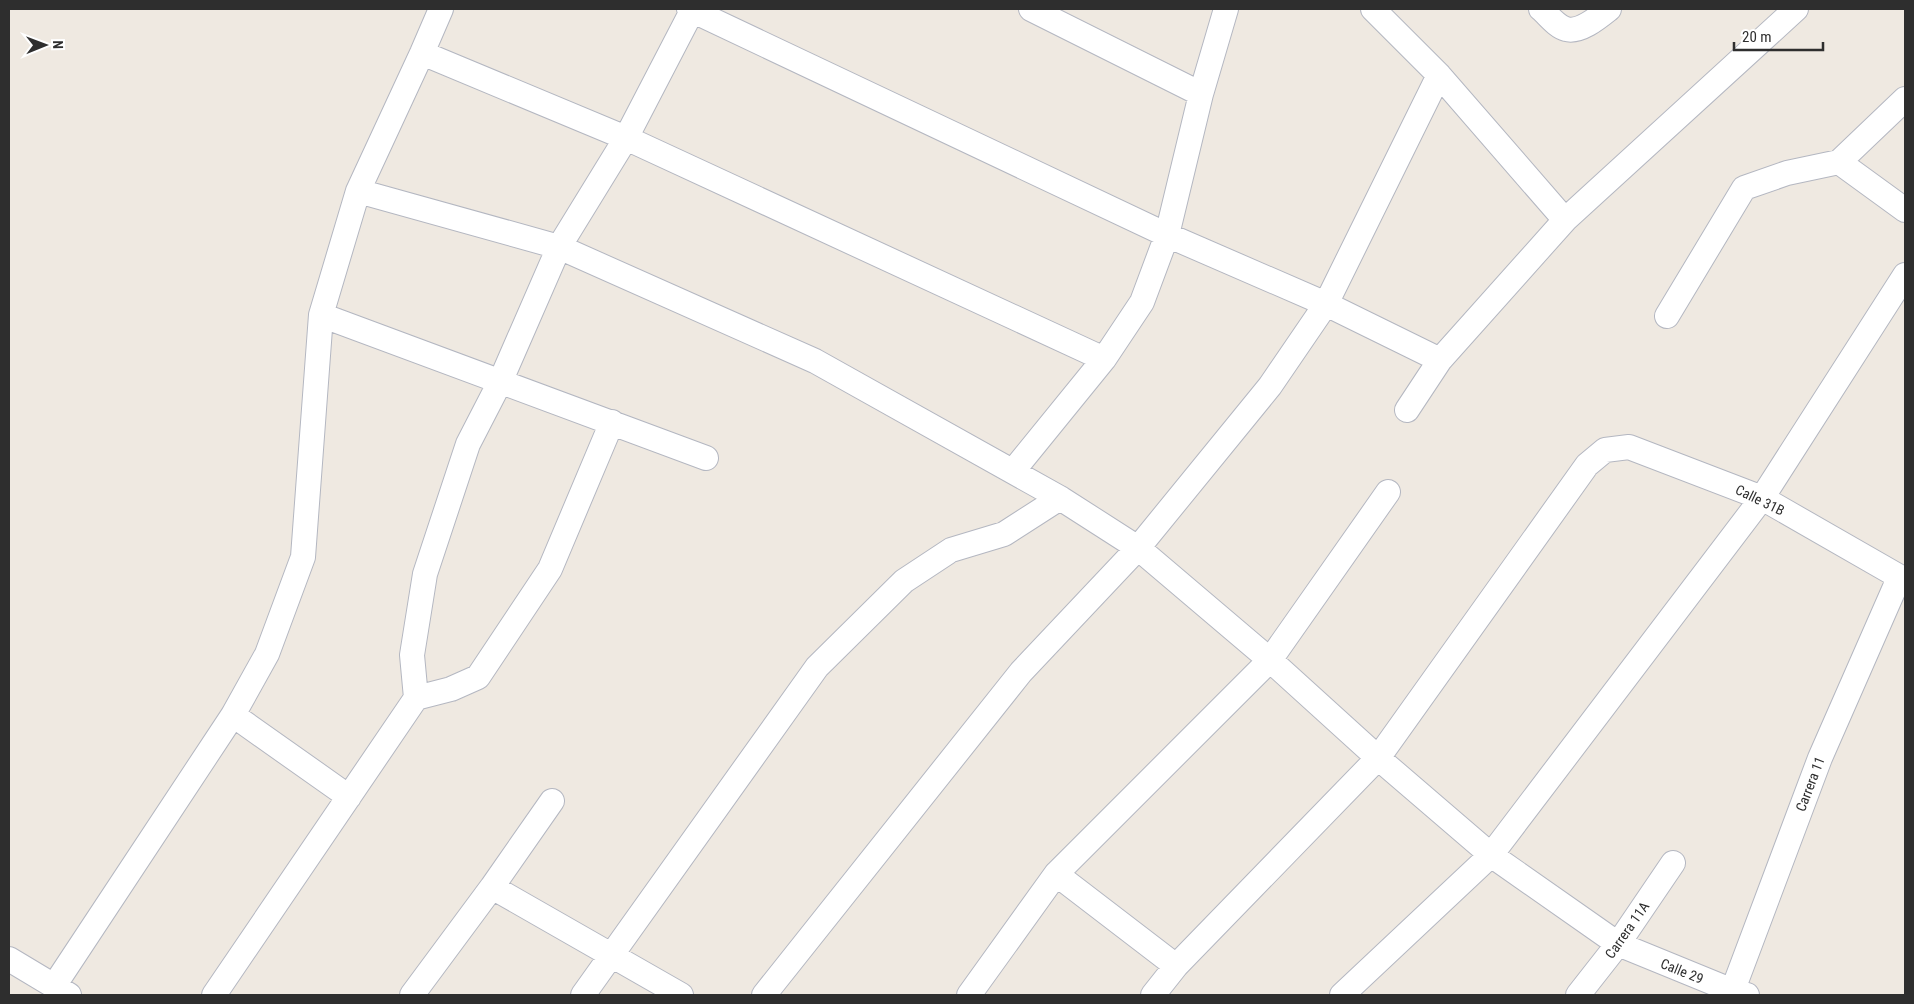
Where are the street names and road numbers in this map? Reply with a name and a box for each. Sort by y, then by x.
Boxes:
street label: Calle 31B [1733,481,1787,519]
street label: Carrera 11 [1792,754,1828,814]
street label: Carrera 11A [1602,899,1652,961]
street label: Calle 29 [1658,955,1706,987]

